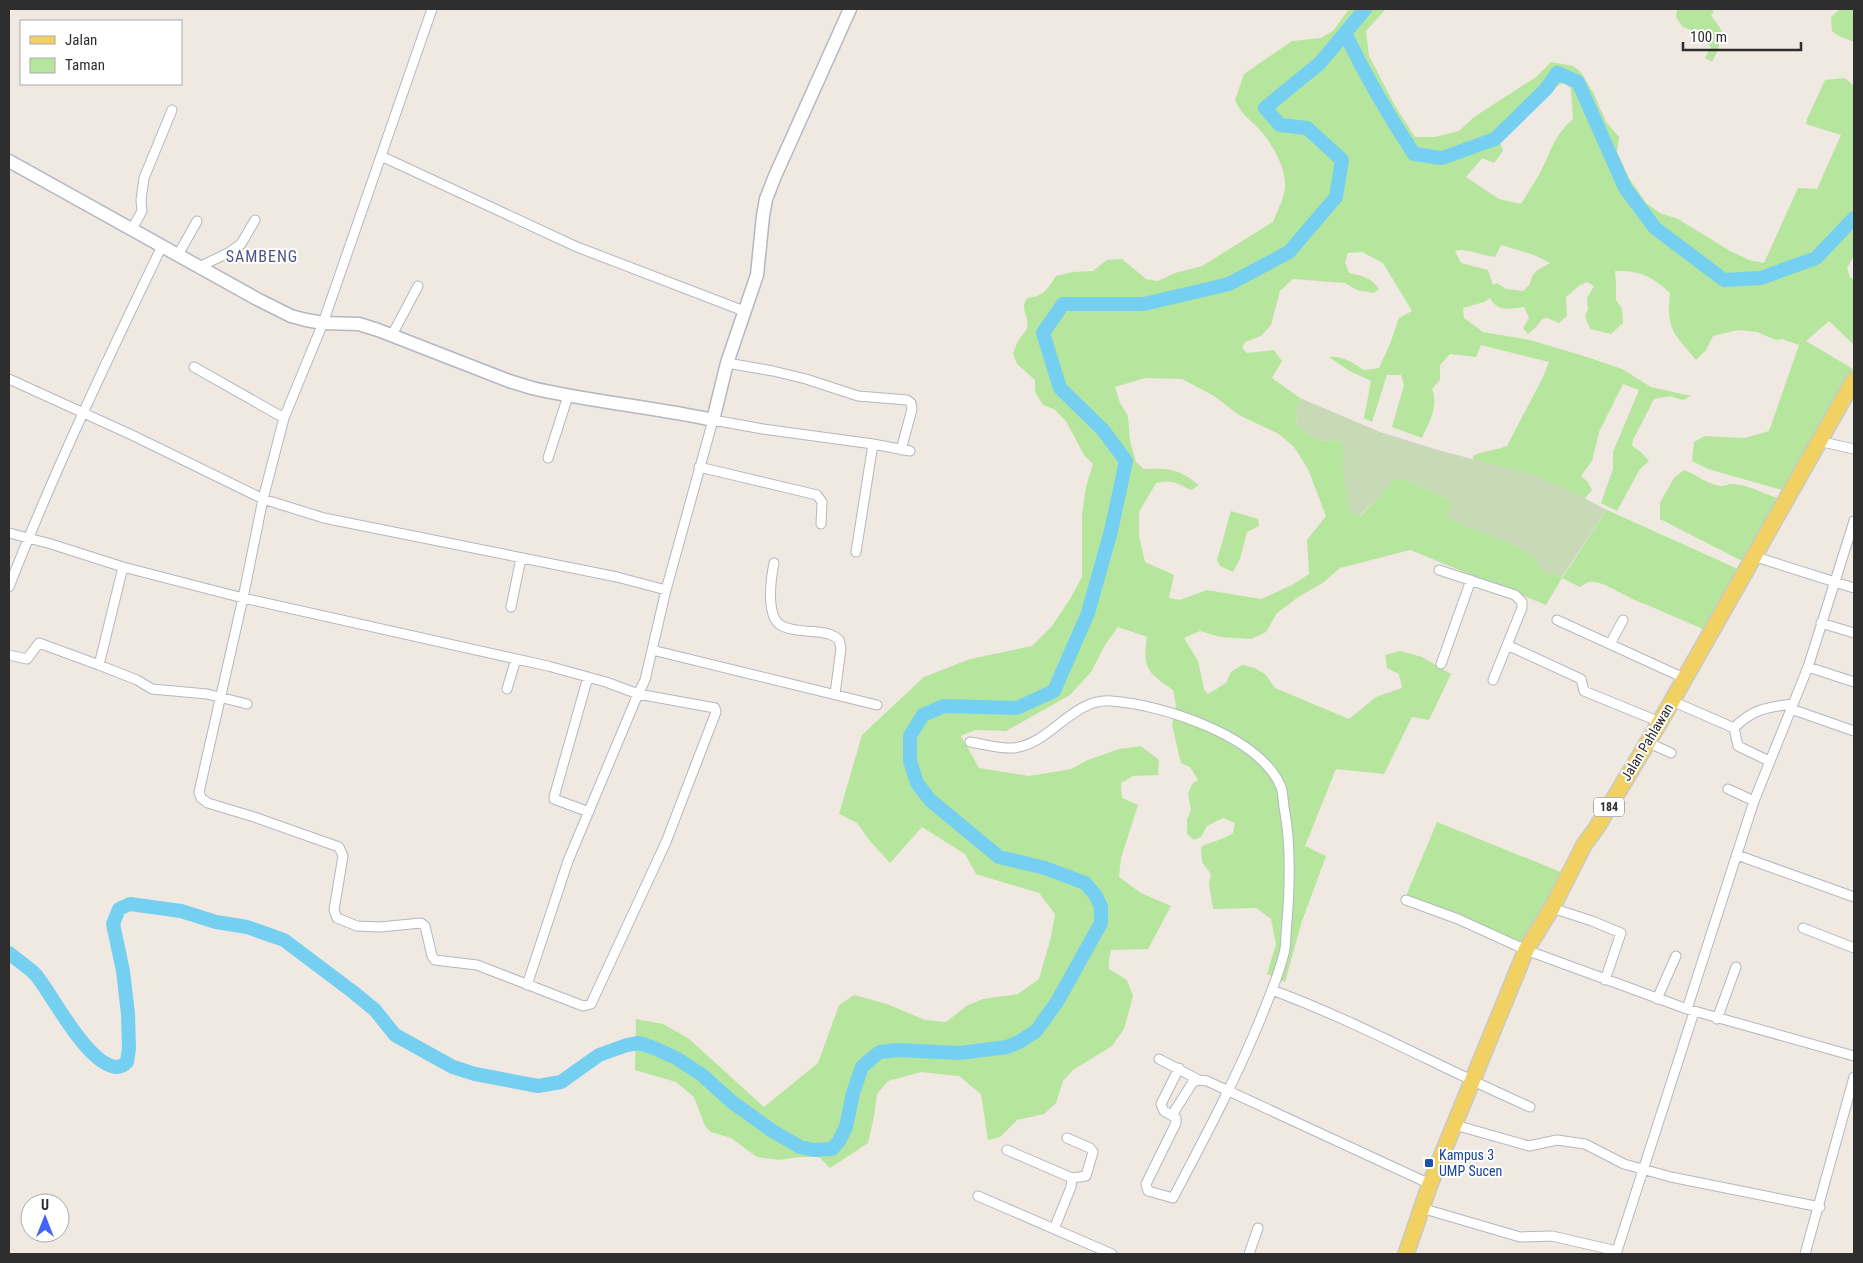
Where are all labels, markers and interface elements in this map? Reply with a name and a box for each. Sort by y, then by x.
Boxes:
legend [20,20,182,85]
scale bar [1683,20,1800,52]
text: 100 m [1690,28,1727,46]
text: Jalan [65,31,97,49]
text: Taman [65,56,105,74]
district label: SAMBENG [226,247,298,266]
street label: Jalan Pahlawan [1618,701,1676,783]
road number: 184 [1594,798,1624,816]
place label: Kampus 3 UMP Sucen [1439,1147,1502,1179]
marker: Kampus 3 UMP Sucen [1423,1157,1435,1169]
north arrow [20,1193,70,1243]
text: U [41,1197,49,1213]

